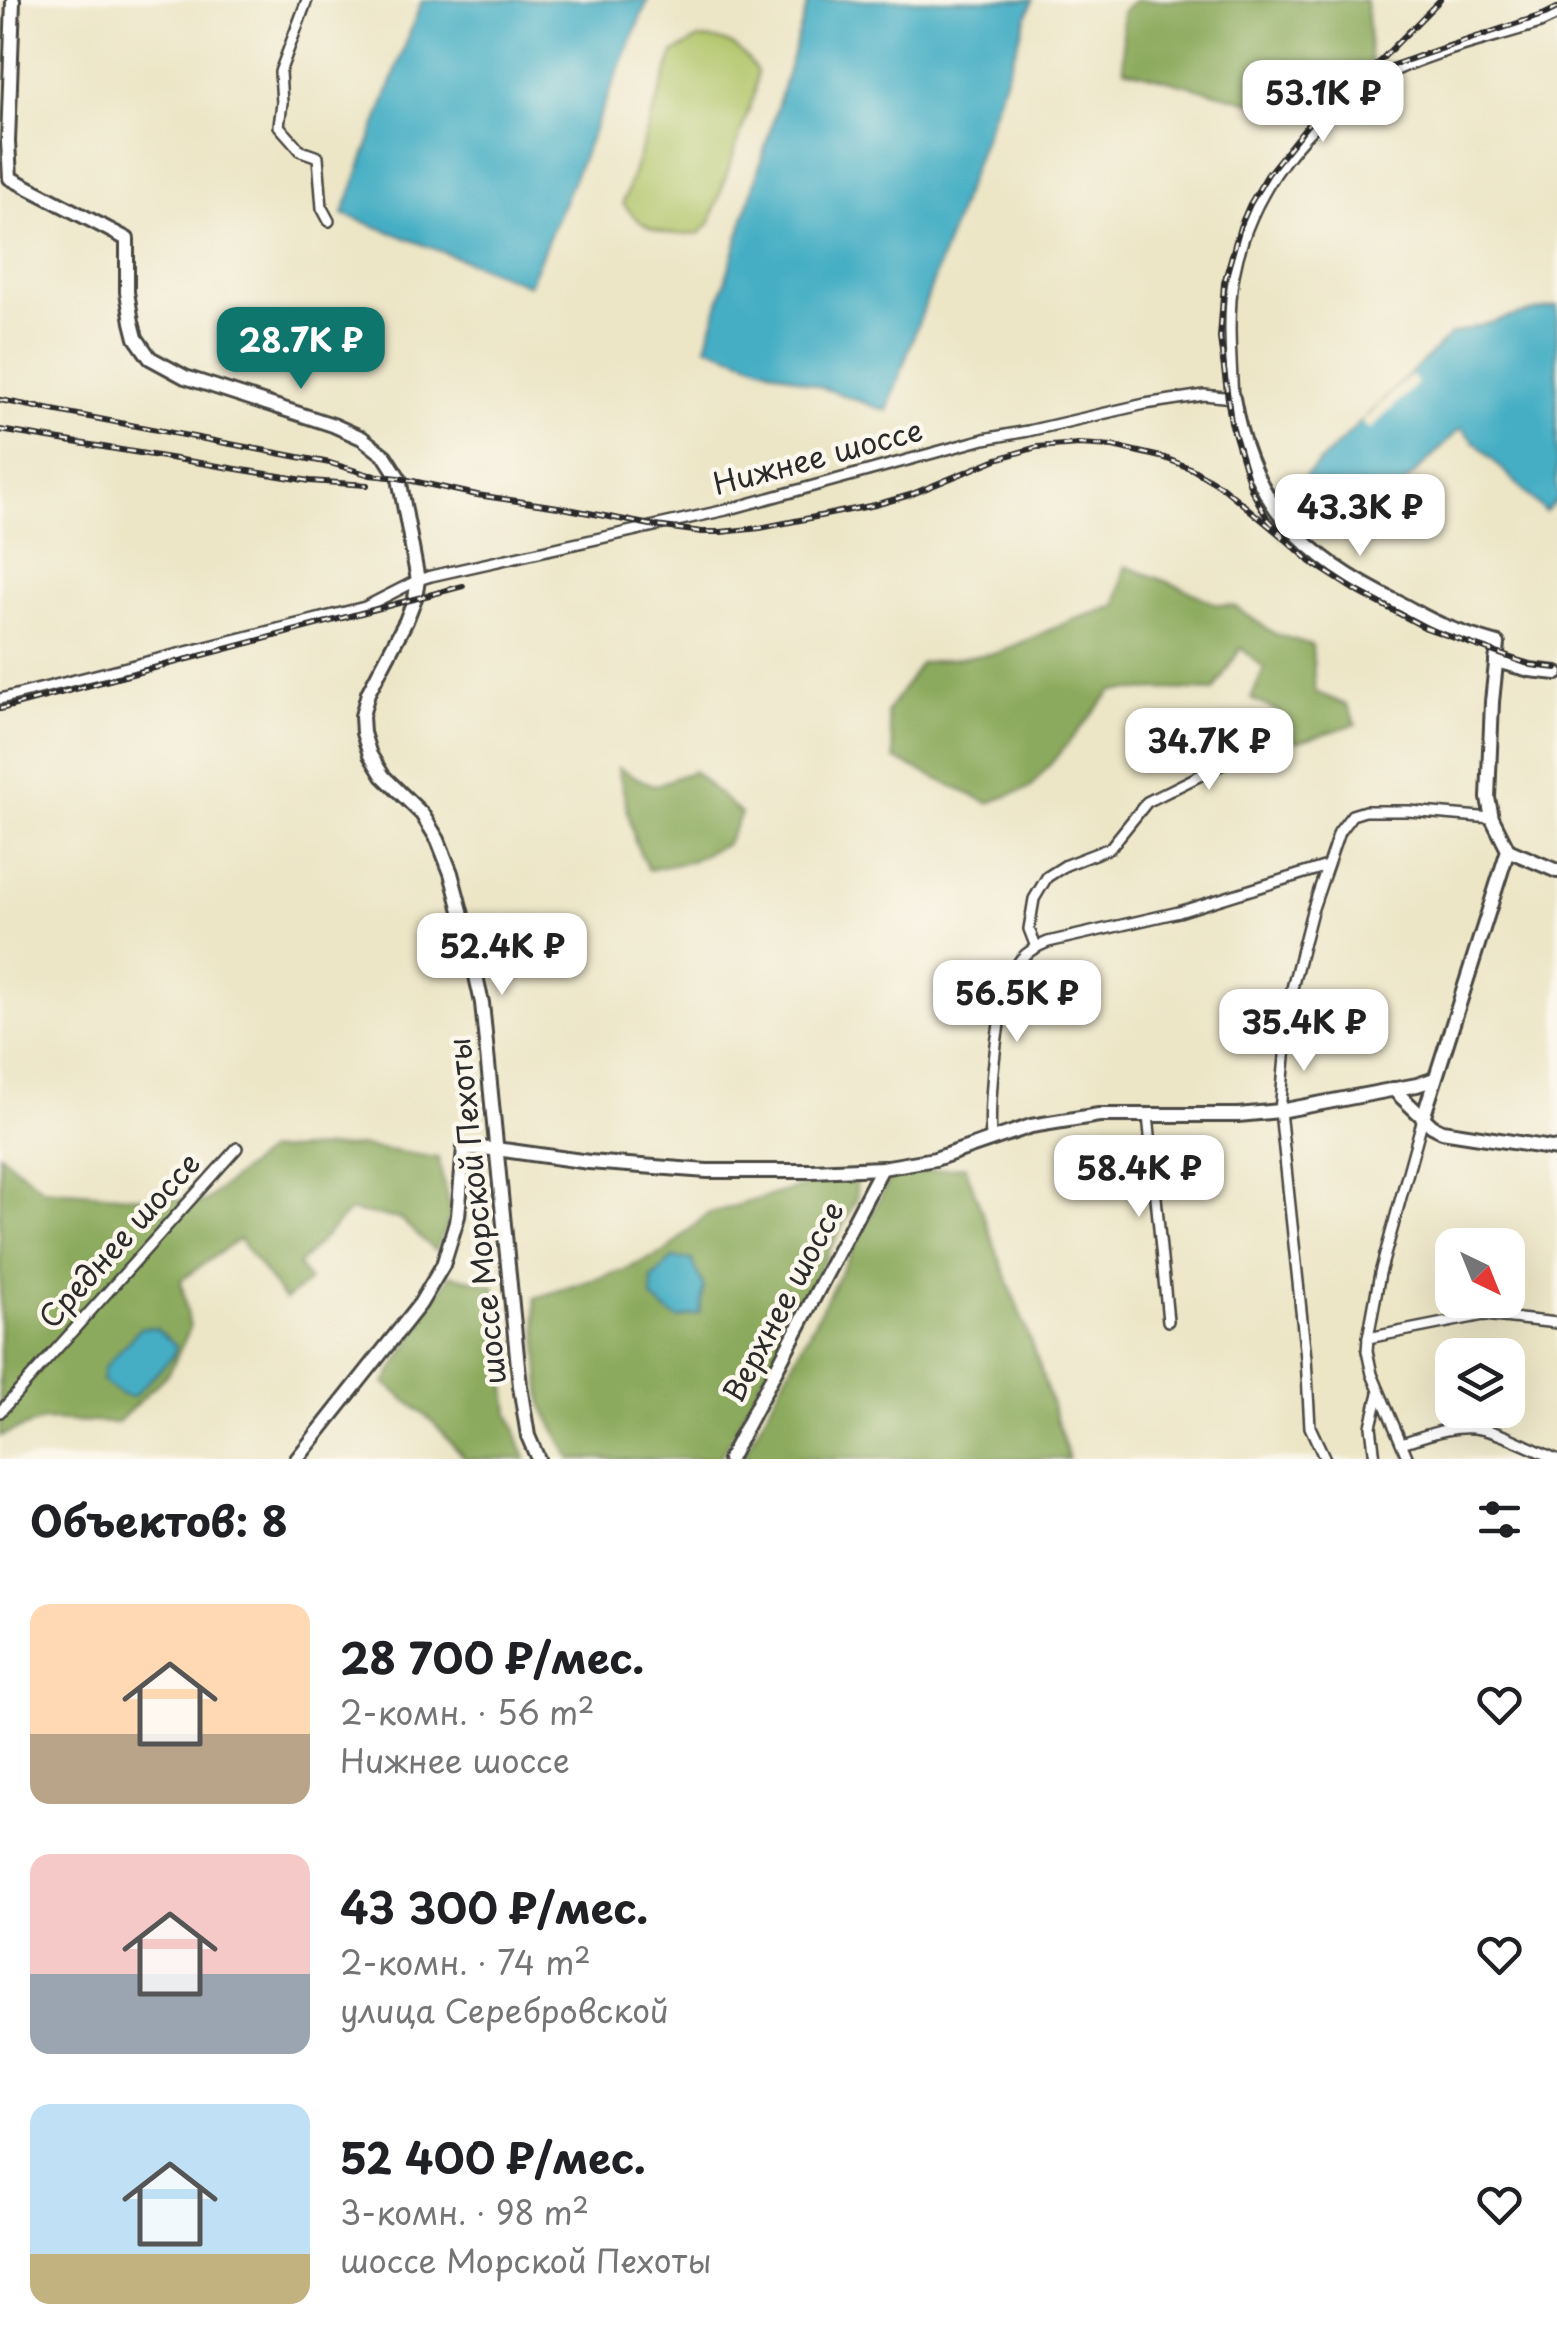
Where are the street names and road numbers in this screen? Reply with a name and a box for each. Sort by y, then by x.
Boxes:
street label: Нижнее шоссе [708,406,927,505]
street label: шоссе Морской Пехоты [435,1036,516,1387]
street label: Среднее шоссе [27,1141,210,1337]
street label: Верхнее шоссе [710,1192,854,1409]

